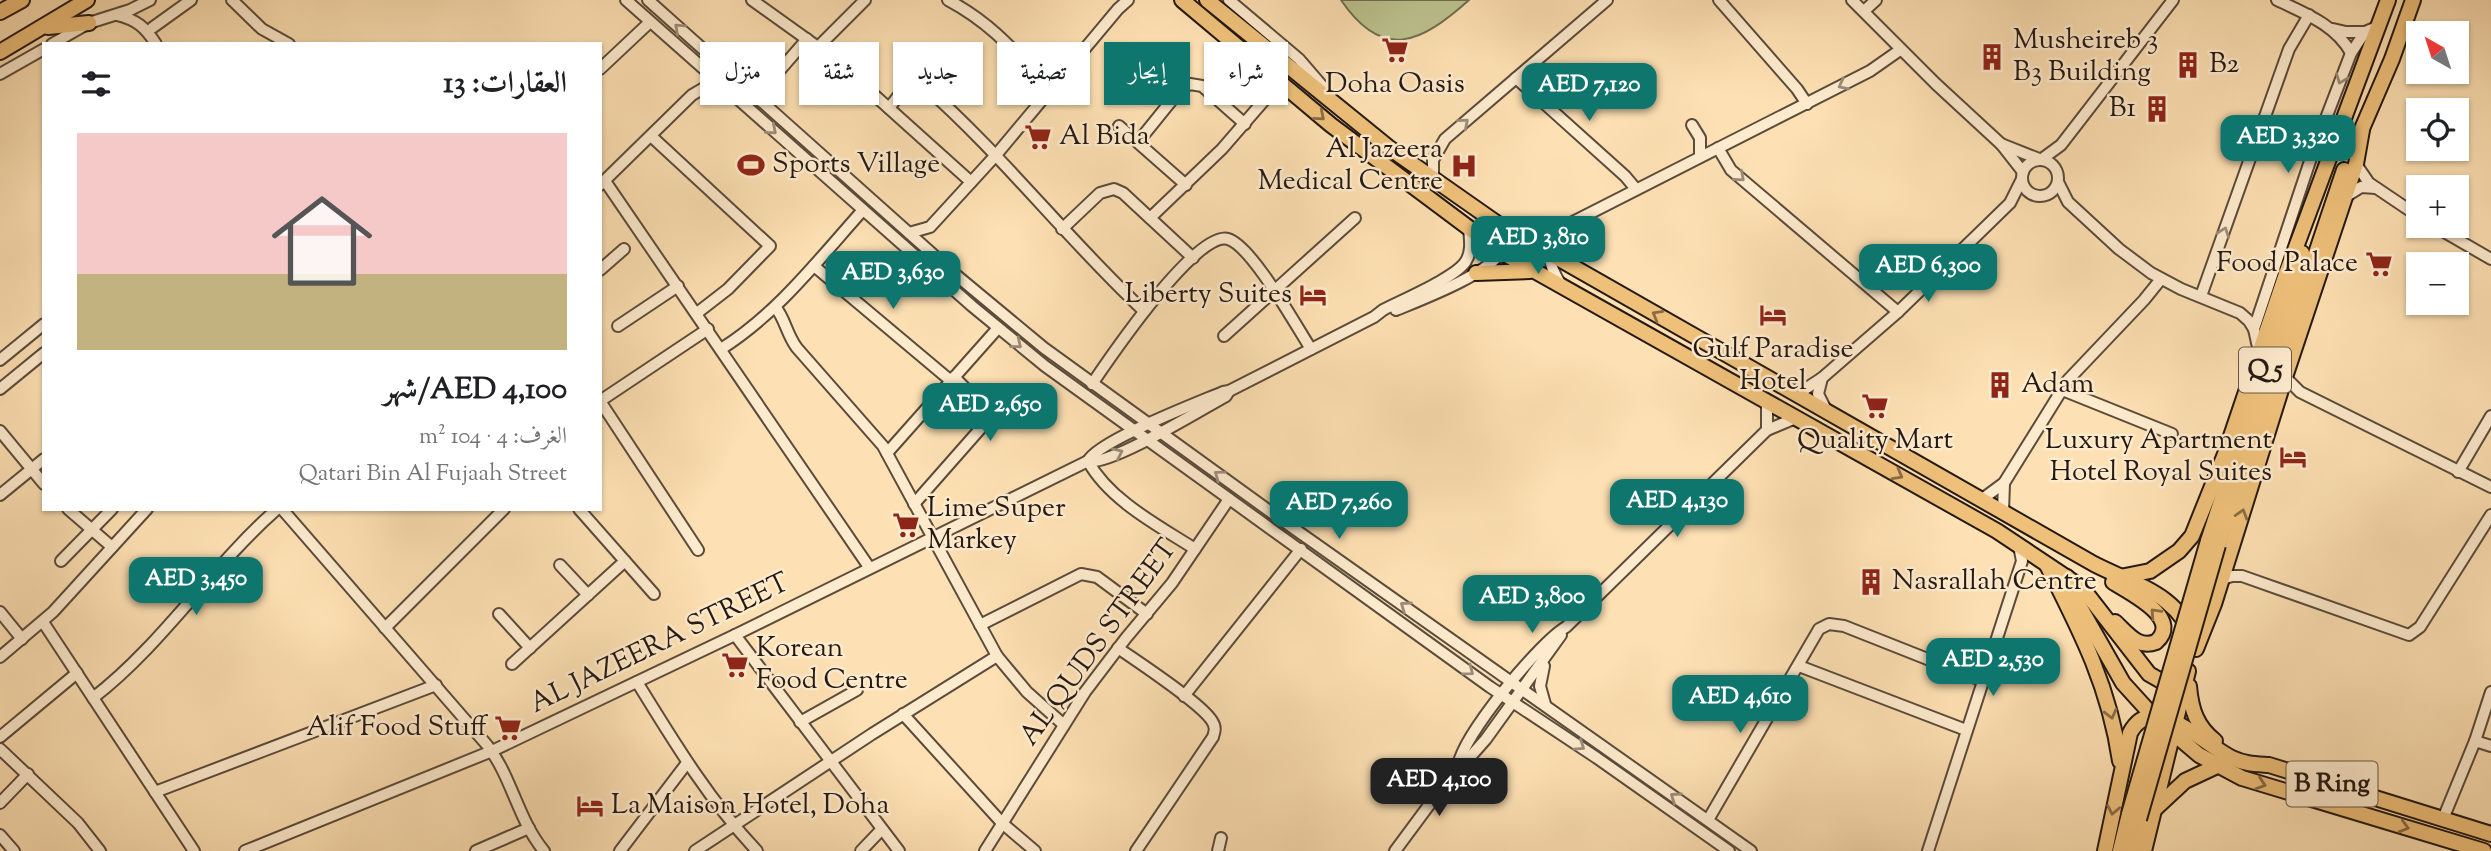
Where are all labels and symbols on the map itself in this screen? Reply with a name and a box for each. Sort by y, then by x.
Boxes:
place label: Musheireb 3 B3 Building [2013,21,2158,93]
north arrow [2406,21,2469,84]
one-way arrow [674,23,687,36]
supermarket icon: Doha Oasis [1380,35,1410,65]
building icon: Musheireb 3 B3 Building [1977,42,2007,72]
place label: B2 [2209,45,2239,85]
building icon: B2 [2173,50,2203,80]
pin: AED 7,120 [1509,64,1669,123]
place label: Doha Oasis [1325,65,1465,105]
one-way arrow [2336,72,2350,84]
one-way arrow [1838,77,1850,91]
place label: B1 [2109,89,2136,129]
building icon: B1 [2142,94,2172,124]
one-way arrow [1312,108,1325,120]
pin: AED 3,320 [2208,116,2368,175]
place label: Al Bida [1059,117,1150,157]
one-way arrow [1455,119,1468,131]
one-way arrow [764,122,777,134]
supermarket icon: Al Bida [1023,122,1053,152]
place label: Al Jazeera Medical Centre [1257,130,1443,202]
place label: Sports Village [772,145,940,185]
sports icon: Sports Village [736,150,766,180]
hospital icon: Al Jazeera Medical Centre [1449,151,1479,181]
one-way arrow [1732,169,1745,181]
pin: AED 3,810 [1458,216,1618,276]
one-way arrow [2215,227,2229,239]
pin: AED 6,300 [1848,244,2008,304]
place label: Food Palace [2216,244,2358,284]
supermarket icon: Food Palace [2364,249,2394,279]
pin: AED 3,630 [813,252,973,311]
place label: Liberty Suites [1125,275,1292,315]
hotel icon: Liberty Suites [1298,280,1328,310]
hotel icon: Gulf Paradise Hotel [1758,300,1788,330]
one-way arrow [1652,310,1665,323]
place label: Gulf Paradise Hotel [1692,330,1854,402]
one-way arrow [1010,336,1022,349]
road number: Q5 [2239,348,2291,392]
place label: Adam [2021,365,2094,405]
building icon: Adam [1985,370,2015,400]
pin: AED 2,650 [910,384,1070,443]
supermarket icon: Quality Mart [1860,391,1890,421]
place label: Quality Mart [1797,421,1953,461]
place label: Luxury Apartment Hotel Royal Suites [2045,421,2272,493]
hotel icon: Luxury Apartment Hotel Royal Suites [2278,442,2308,472]
one-way arrow [1110,447,1123,461]
one-way arrow [1891,467,1903,480]
one-way arrow [1214,471,1227,483]
pin: AED 4,130 [1597,480,1757,539]
pin: AED 7,260 [1259,482,1419,541]
place label: Lime Super Markey [927,489,1066,561]
one-way arrow [2234,508,2248,521]
supermarket icon: Lime Super Markey [891,510,921,540]
street label: AL QUDS STREET [1010,531,1188,755]
pin: AED 3,450 [116,558,276,617]
place label: Nasrallah Centre [1892,562,2097,602]
street label: AL JAZEERA STREET [523,563,797,724]
building icon: Nasrallah Centre [1856,567,1886,597]
pin: AED 3,800 [1452,576,1612,635]
one-way arrow [1399,601,1412,614]
one-way arrow [2151,608,2163,621]
place label: Korean Food Centre [756,629,908,701]
pin: AED 2,530 [1913,638,2073,698]
supermarket icon: Korean Food Centre [720,650,750,680]
one-way arrow [1462,663,1474,676]
pin: AED 4,610 [1660,676,1820,735]
one-way arrow [2103,707,2117,719]
place label: Alif Food Stuff [306,708,489,748]
supermarket icon: Alif Food Stuff [493,713,523,743]
one-way arrow [1572,738,1585,751]
pin: AED 4,100 [1359,758,1519,818]
road number: B Ring [2286,762,2378,806]
one-way arrow [2255,776,2267,791]
place label: La Maison Hotel, Doha [611,786,890,826]
hotel icon: La Maison Hotel, Doha [575,791,605,821]
one-way arrow [1670,793,1683,805]
one-way arrow [2106,804,2121,816]
one-way arrow [2398,818,2410,833]

